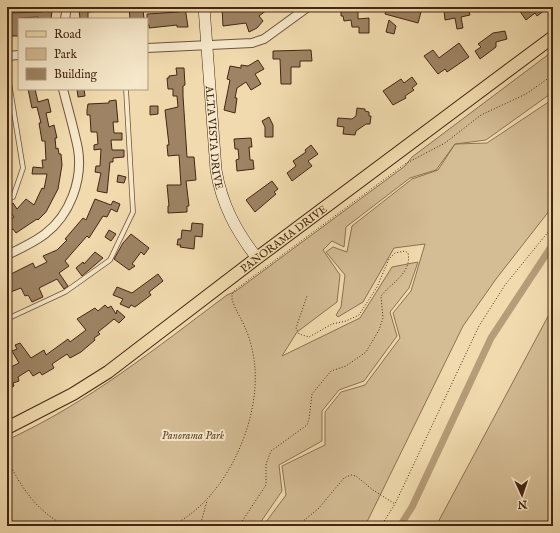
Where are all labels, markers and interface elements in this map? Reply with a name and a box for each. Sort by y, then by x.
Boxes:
legend [18,18,148,90]
text: Road [54,27,82,42]
text: Park [54,47,77,62]
text: Building [54,67,98,82]
street label: ALTA VISTA DRIVE [202,84,226,192]
street label: PANORAMA DRIVE [238,202,330,276]
park label: Panorama Park [162,429,225,443]
north arrow [502,475,542,515]
text: N [517,497,529,511]

